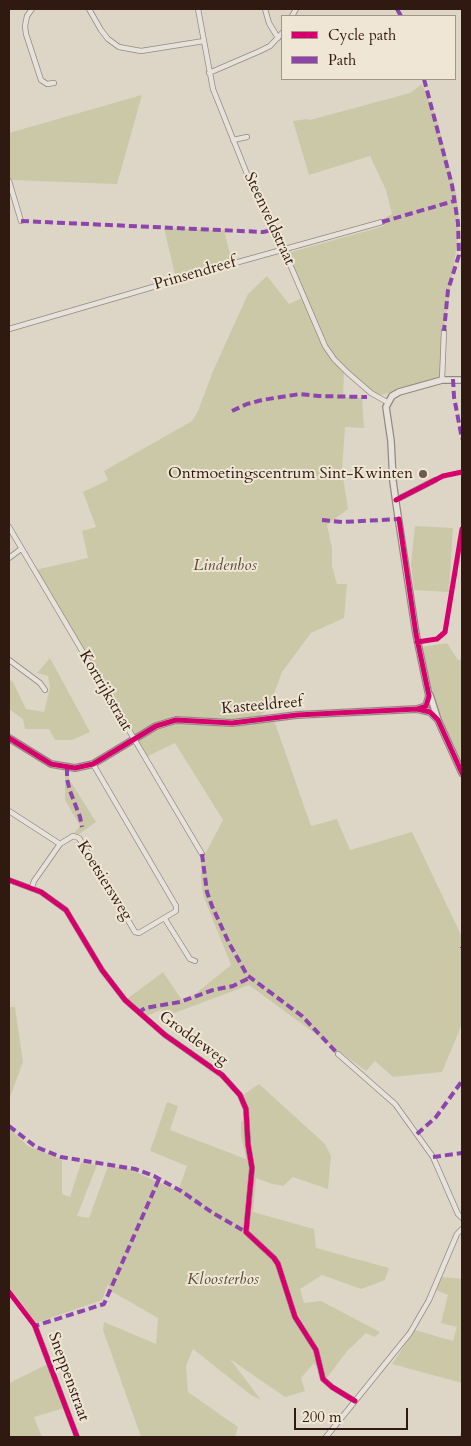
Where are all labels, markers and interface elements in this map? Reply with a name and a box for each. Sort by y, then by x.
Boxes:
legend [281,15,456,80]
text: Cycle path [328,25,396,45]
text: Path [328,50,356,70]
street label: Steenveldstraat [239,170,299,268]
street label: Prinsendreef [152,253,238,295]
place label: Ontmoetingscentrum Sint-Kwinten [168,464,413,484]
marker: Ontmoetingscentrum Sint-Kwinten [417,468,429,480]
park label: Lindenbos [193,556,257,576]
street label: Kortrijkstraat [74,647,136,735]
street label: Kasteeldreef [221,693,303,719]
street label: Koetsiersweg [72,838,136,924]
street label: Groddeweg [155,1008,231,1070]
park label: Kloosterbos [187,1270,259,1290]
street label: Sneppenstraat [43,1330,93,1424]
scale bar [296,1398,410,1430]
text: 200 m [302,1407,342,1427]

